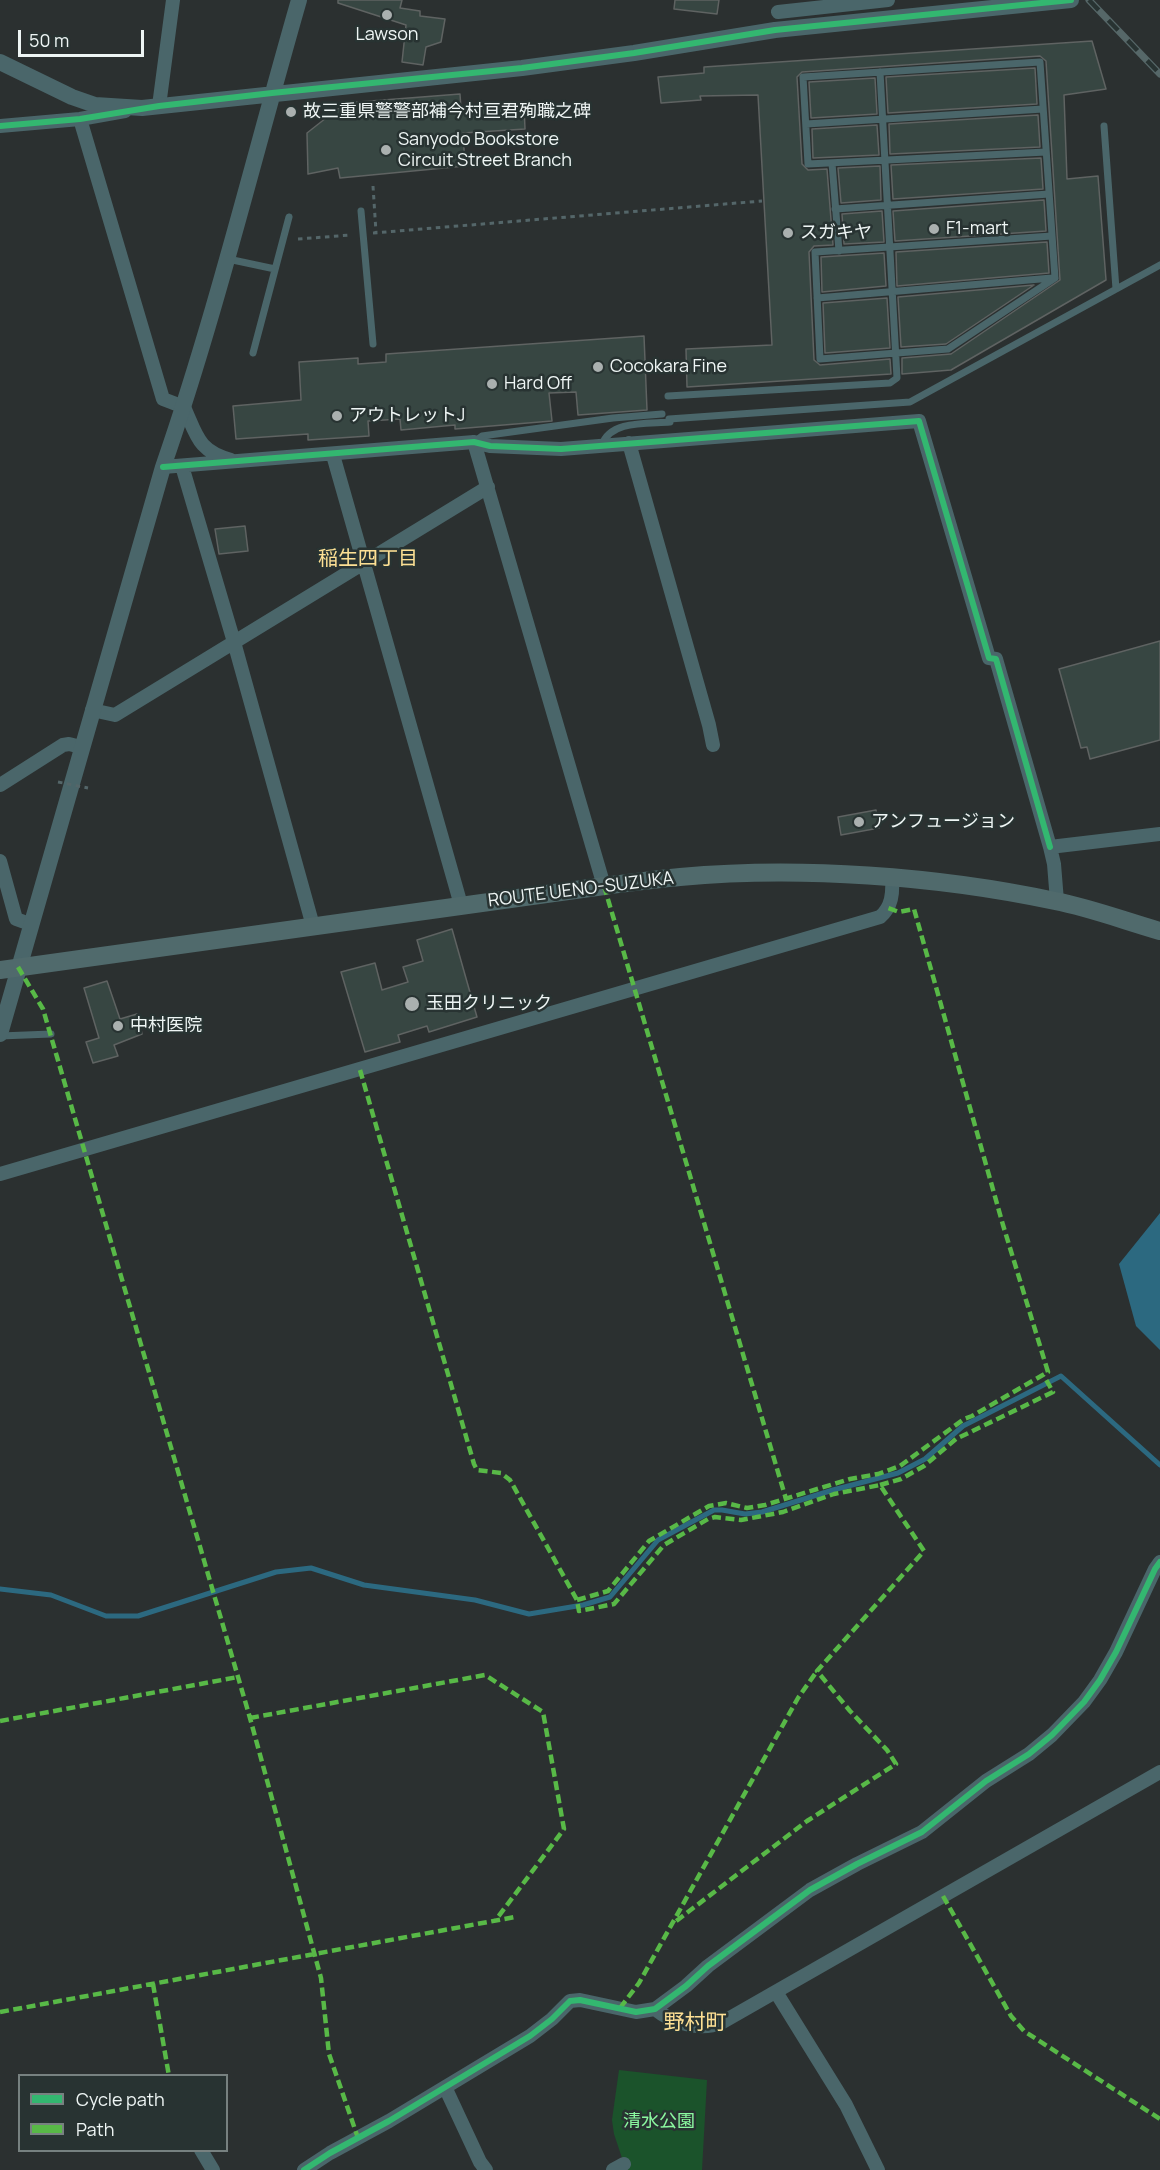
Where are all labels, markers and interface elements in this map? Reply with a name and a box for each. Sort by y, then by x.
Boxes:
marker: Lawson [380,8,394,22]
scale bar [21,18,147,56]
place label: Lawson [355,24,419,46]
text: 50 m [29,28,69,52]
place label: 故三重県警警部補今村亘君殉職之碑 [303,101,591,123]
marker: 故三重県警警部補今村亘君殉職之碑 [284,105,298,119]
place label: Sanyodo Bookstore Circuit Street Branch [398,129,572,172]
marker: Sanyodo Bookstore Circuit Street Branch [379,143,393,157]
place label: F1-mart [946,218,1009,240]
place label: スガキヤ [800,222,872,244]
marker: F1-mart [927,222,941,236]
marker: スガキヤ [781,226,795,240]
place label: Cocokara Fine [610,356,727,378]
marker: Cocokara Fine [591,360,605,374]
place label: Hard Off [504,373,572,395]
marker: Hard Off [485,377,499,391]
place label: アウトレットJ [349,405,465,427]
marker: アウトレットJ [330,409,344,423]
district label: 稲生四丁目 [318,547,418,571]
place label: アンフュージョン [871,811,1015,833]
marker: アンフュージョン [852,815,866,829]
street label: ROUTE UENO-SUZUKA [487,868,675,912]
place label: 玉田クリニック [426,993,552,1015]
marker: 玉田クリニック [403,995,421,1013]
place label: 中村医院 [130,1015,202,1037]
marker: 中村医院 [111,1019,125,1033]
district label: 野村町 [664,2010,726,2036]
legend [18,2074,228,2152]
text: Cycle path [76,2087,165,2111]
park label: 清水公園 [623,2111,695,2133]
text: Path [76,2117,114,2141]

